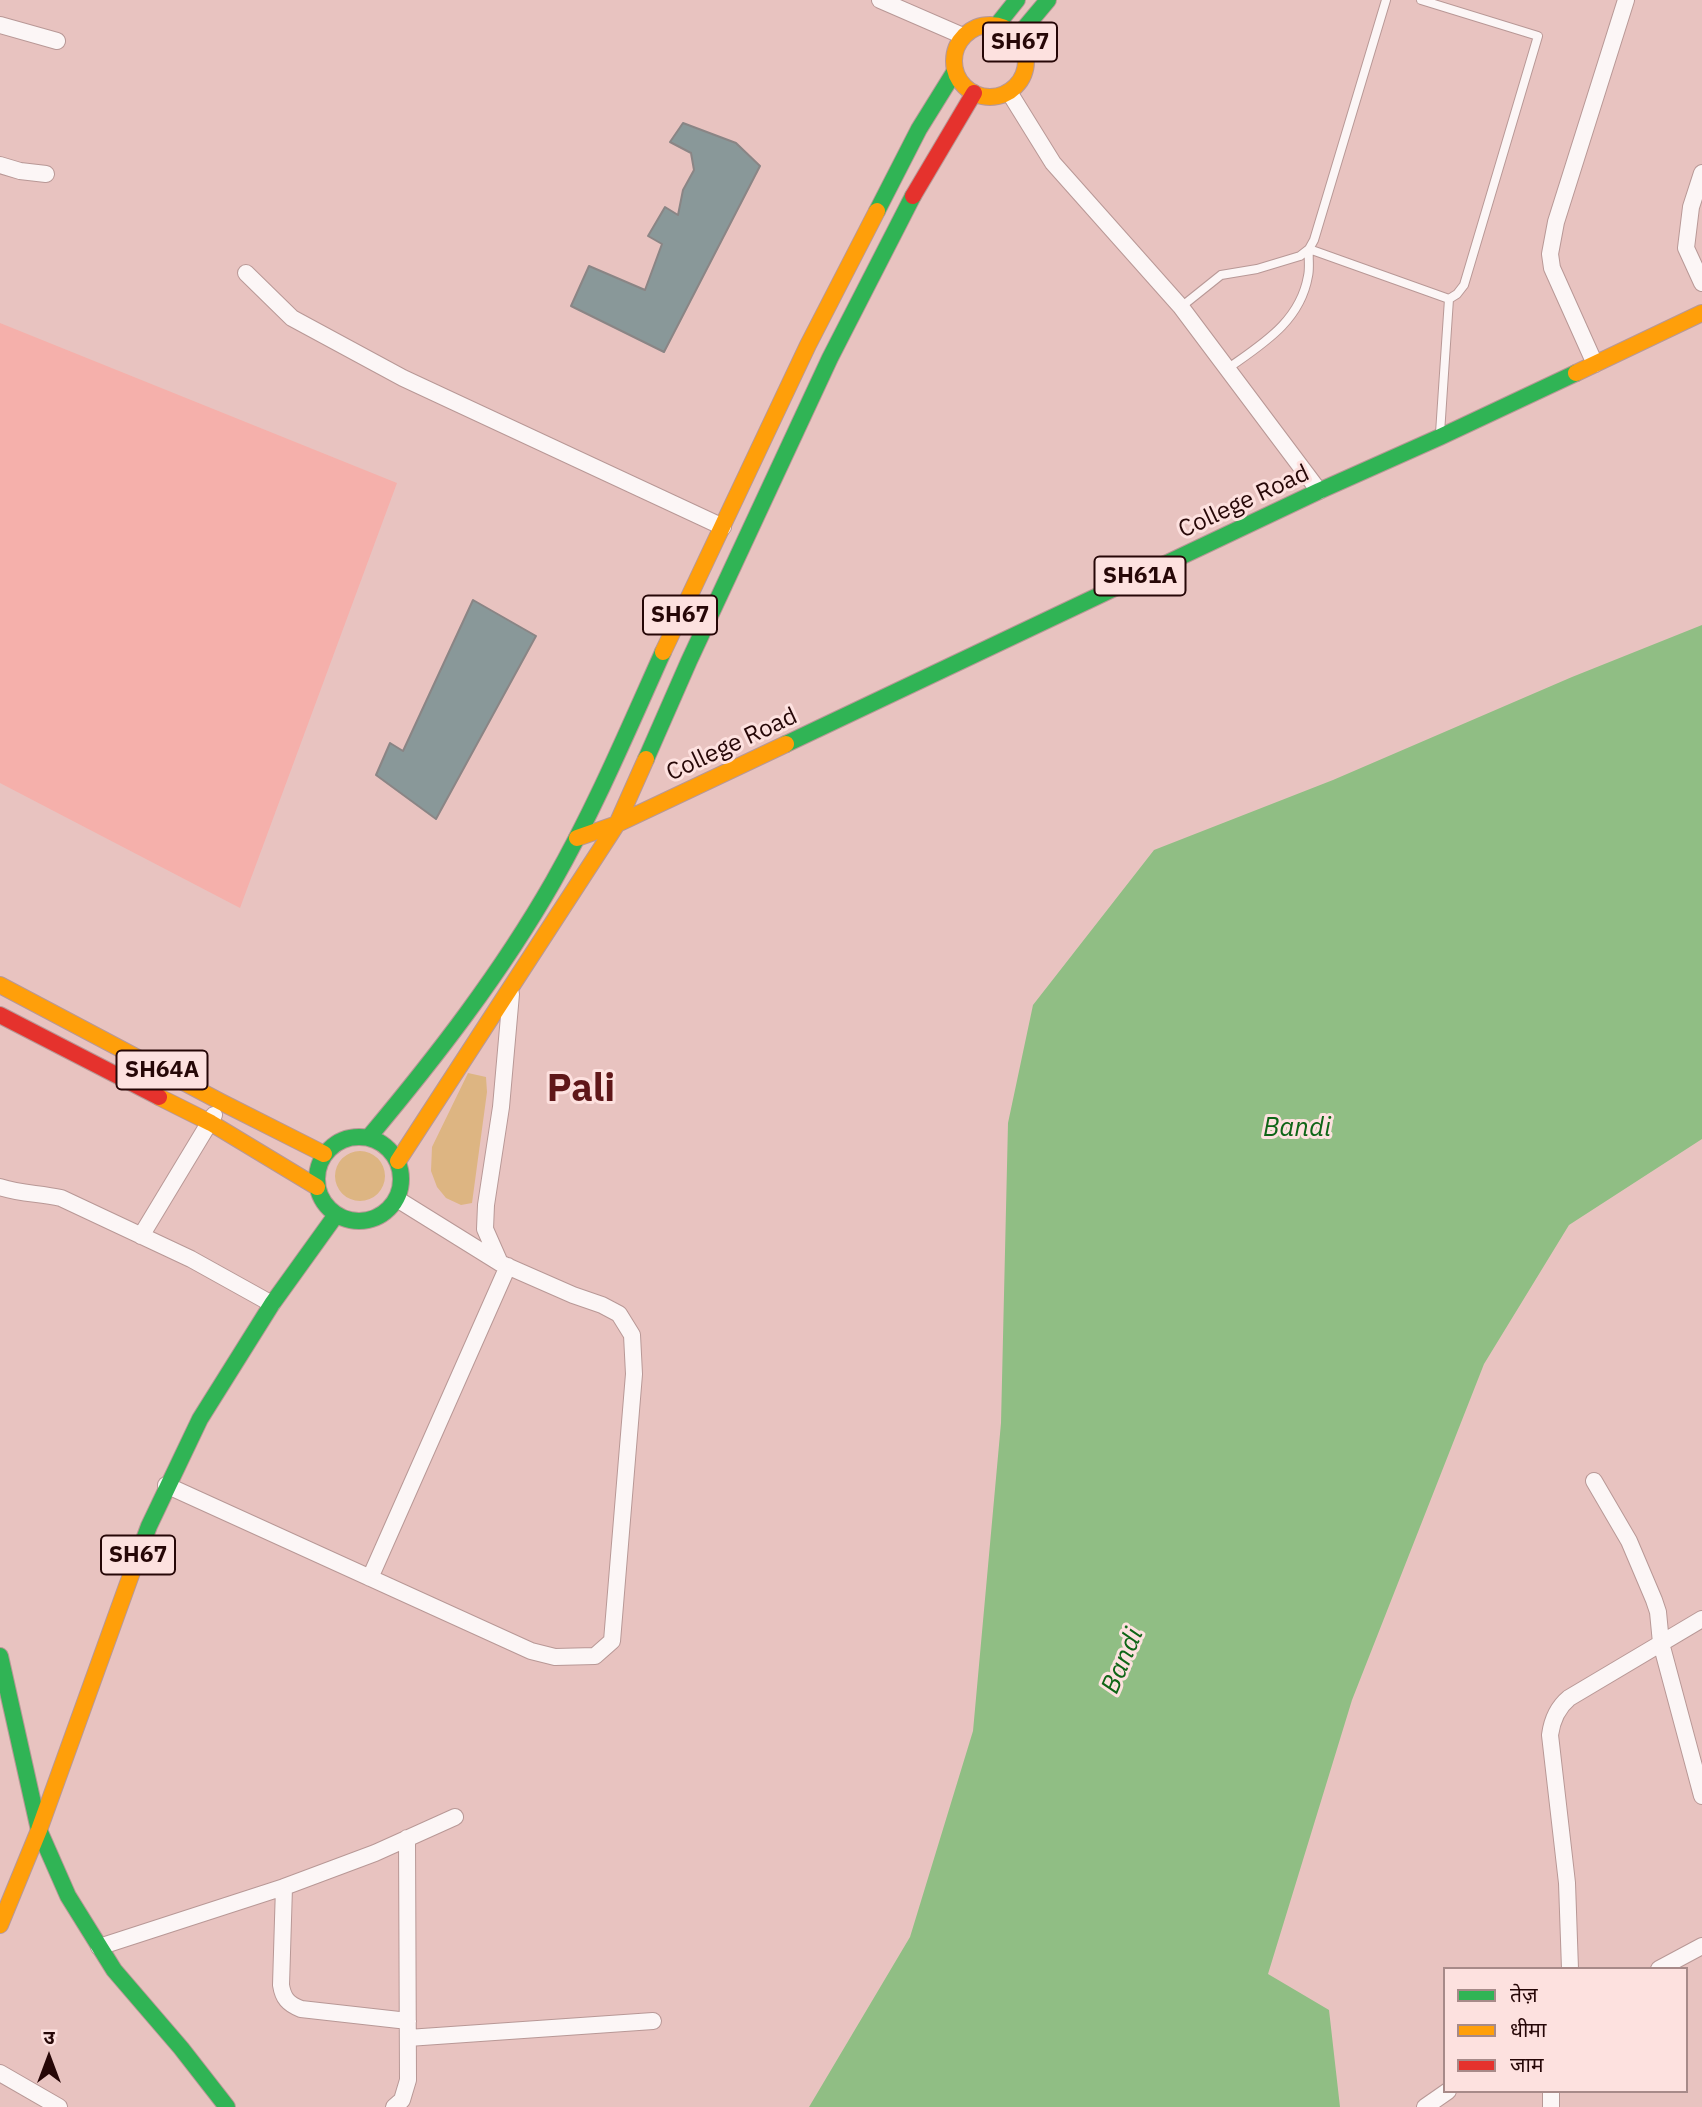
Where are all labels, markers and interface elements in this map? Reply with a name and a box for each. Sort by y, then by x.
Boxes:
road number: SH67 [983,22,1057,61]
street label: College Road [1174,459,1314,545]
road number: SH61A [1094,556,1186,596]
road number: SH67 [643,596,717,635]
street label: College Road [662,702,802,788]
road number: SH64A [116,1050,208,1090]
district label: Pali [547,1067,615,1113]
water label: Bandi [1263,1112,1331,1144]
road number: SH67 [101,1536,175,1574]
water label: Bandi [1095,1624,1151,1698]
legend [1443,1967,1688,2093]
text: तेज़ [1510,1980,1538,2008]
text: धीमा [1510,2015,1546,2043]
north arrow [14,2023,84,2093]
text: उ [43,2025,55,2049]
text: जाम [1510,2050,1544,2078]

